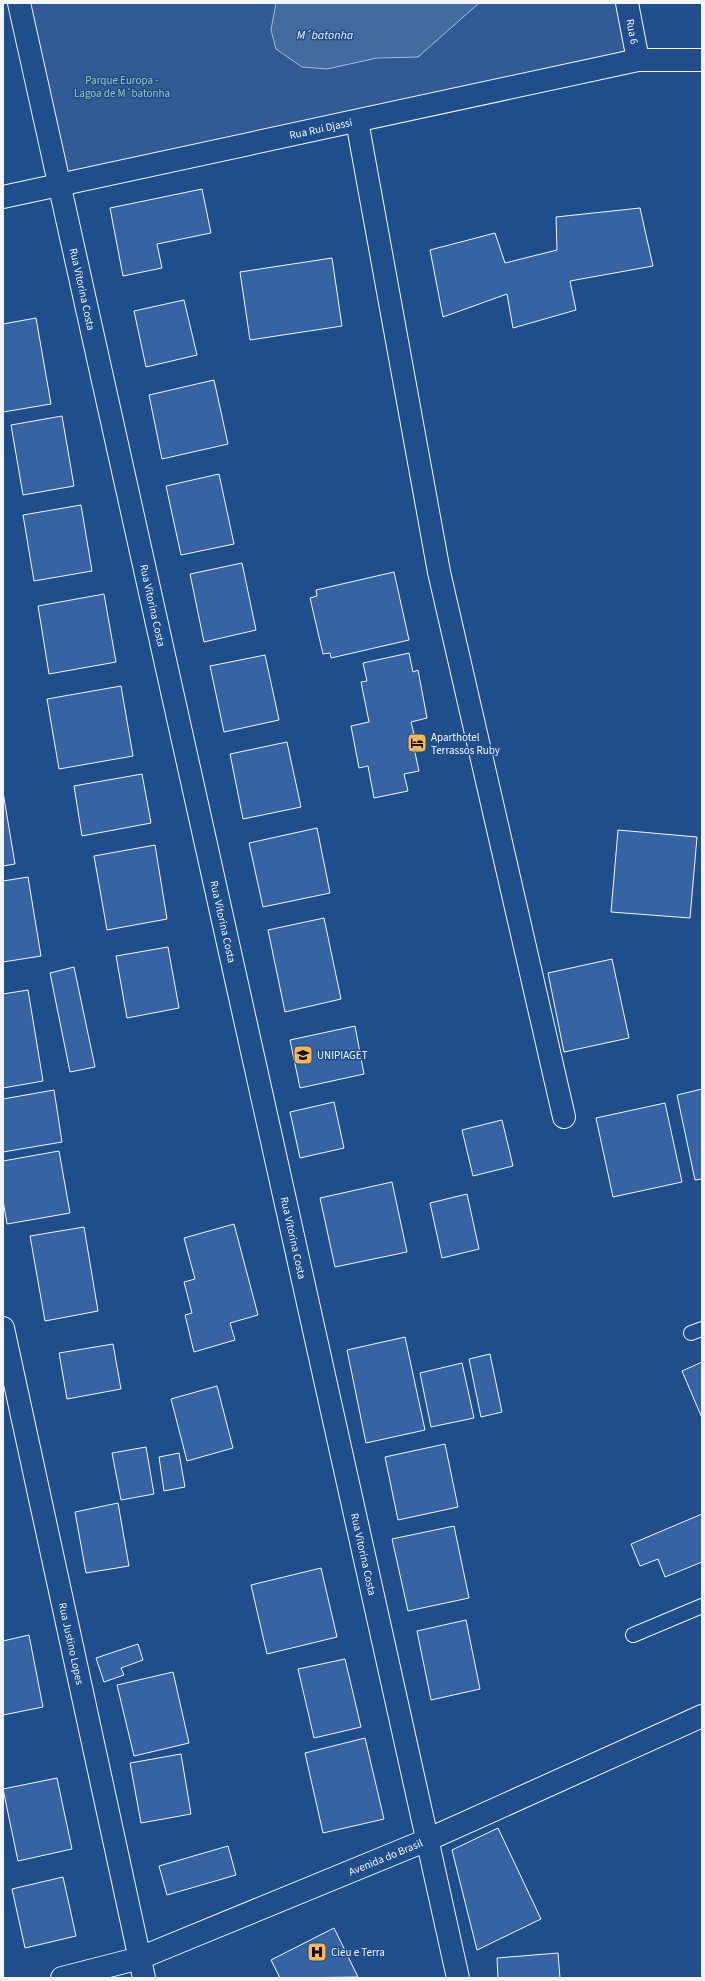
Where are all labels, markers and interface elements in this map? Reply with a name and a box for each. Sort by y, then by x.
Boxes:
street label: Rua 6 [623,18,642,46]
water label: M´batonha [297,27,354,44]
park label: Parque Europa - Lagoa de M´batonha [74,73,170,101]
street label: Rua Rui Djassi [288,114,354,143]
street label: Rua Vitorina Costa [66,246,99,332]
street label: Rua Vitorina Costa [136,563,169,648]
place label: Aparthotel Terrassos Ruby [431,730,500,758]
hotel icon: Aparthotel Terrassos Ruby [406,732,428,754]
street label: Rua Vitorina Costa [207,879,240,964]
school or university icon: UNIPIAGET [292,1044,314,1066]
place label: UNIPIAGET [317,1048,368,1063]
street label: Rua Vitorina Costa [277,1195,310,1280]
street label: Rua Vitorina Costa [347,1512,380,1597]
street label: Rua Justino Lopes [55,1601,88,1687]
street label: Avenida do Brasil [346,1835,425,1879]
hospital icon: Cieu e Terra [306,1941,328,1963]
place label: Cieu e Terra [331,1945,385,1960]

